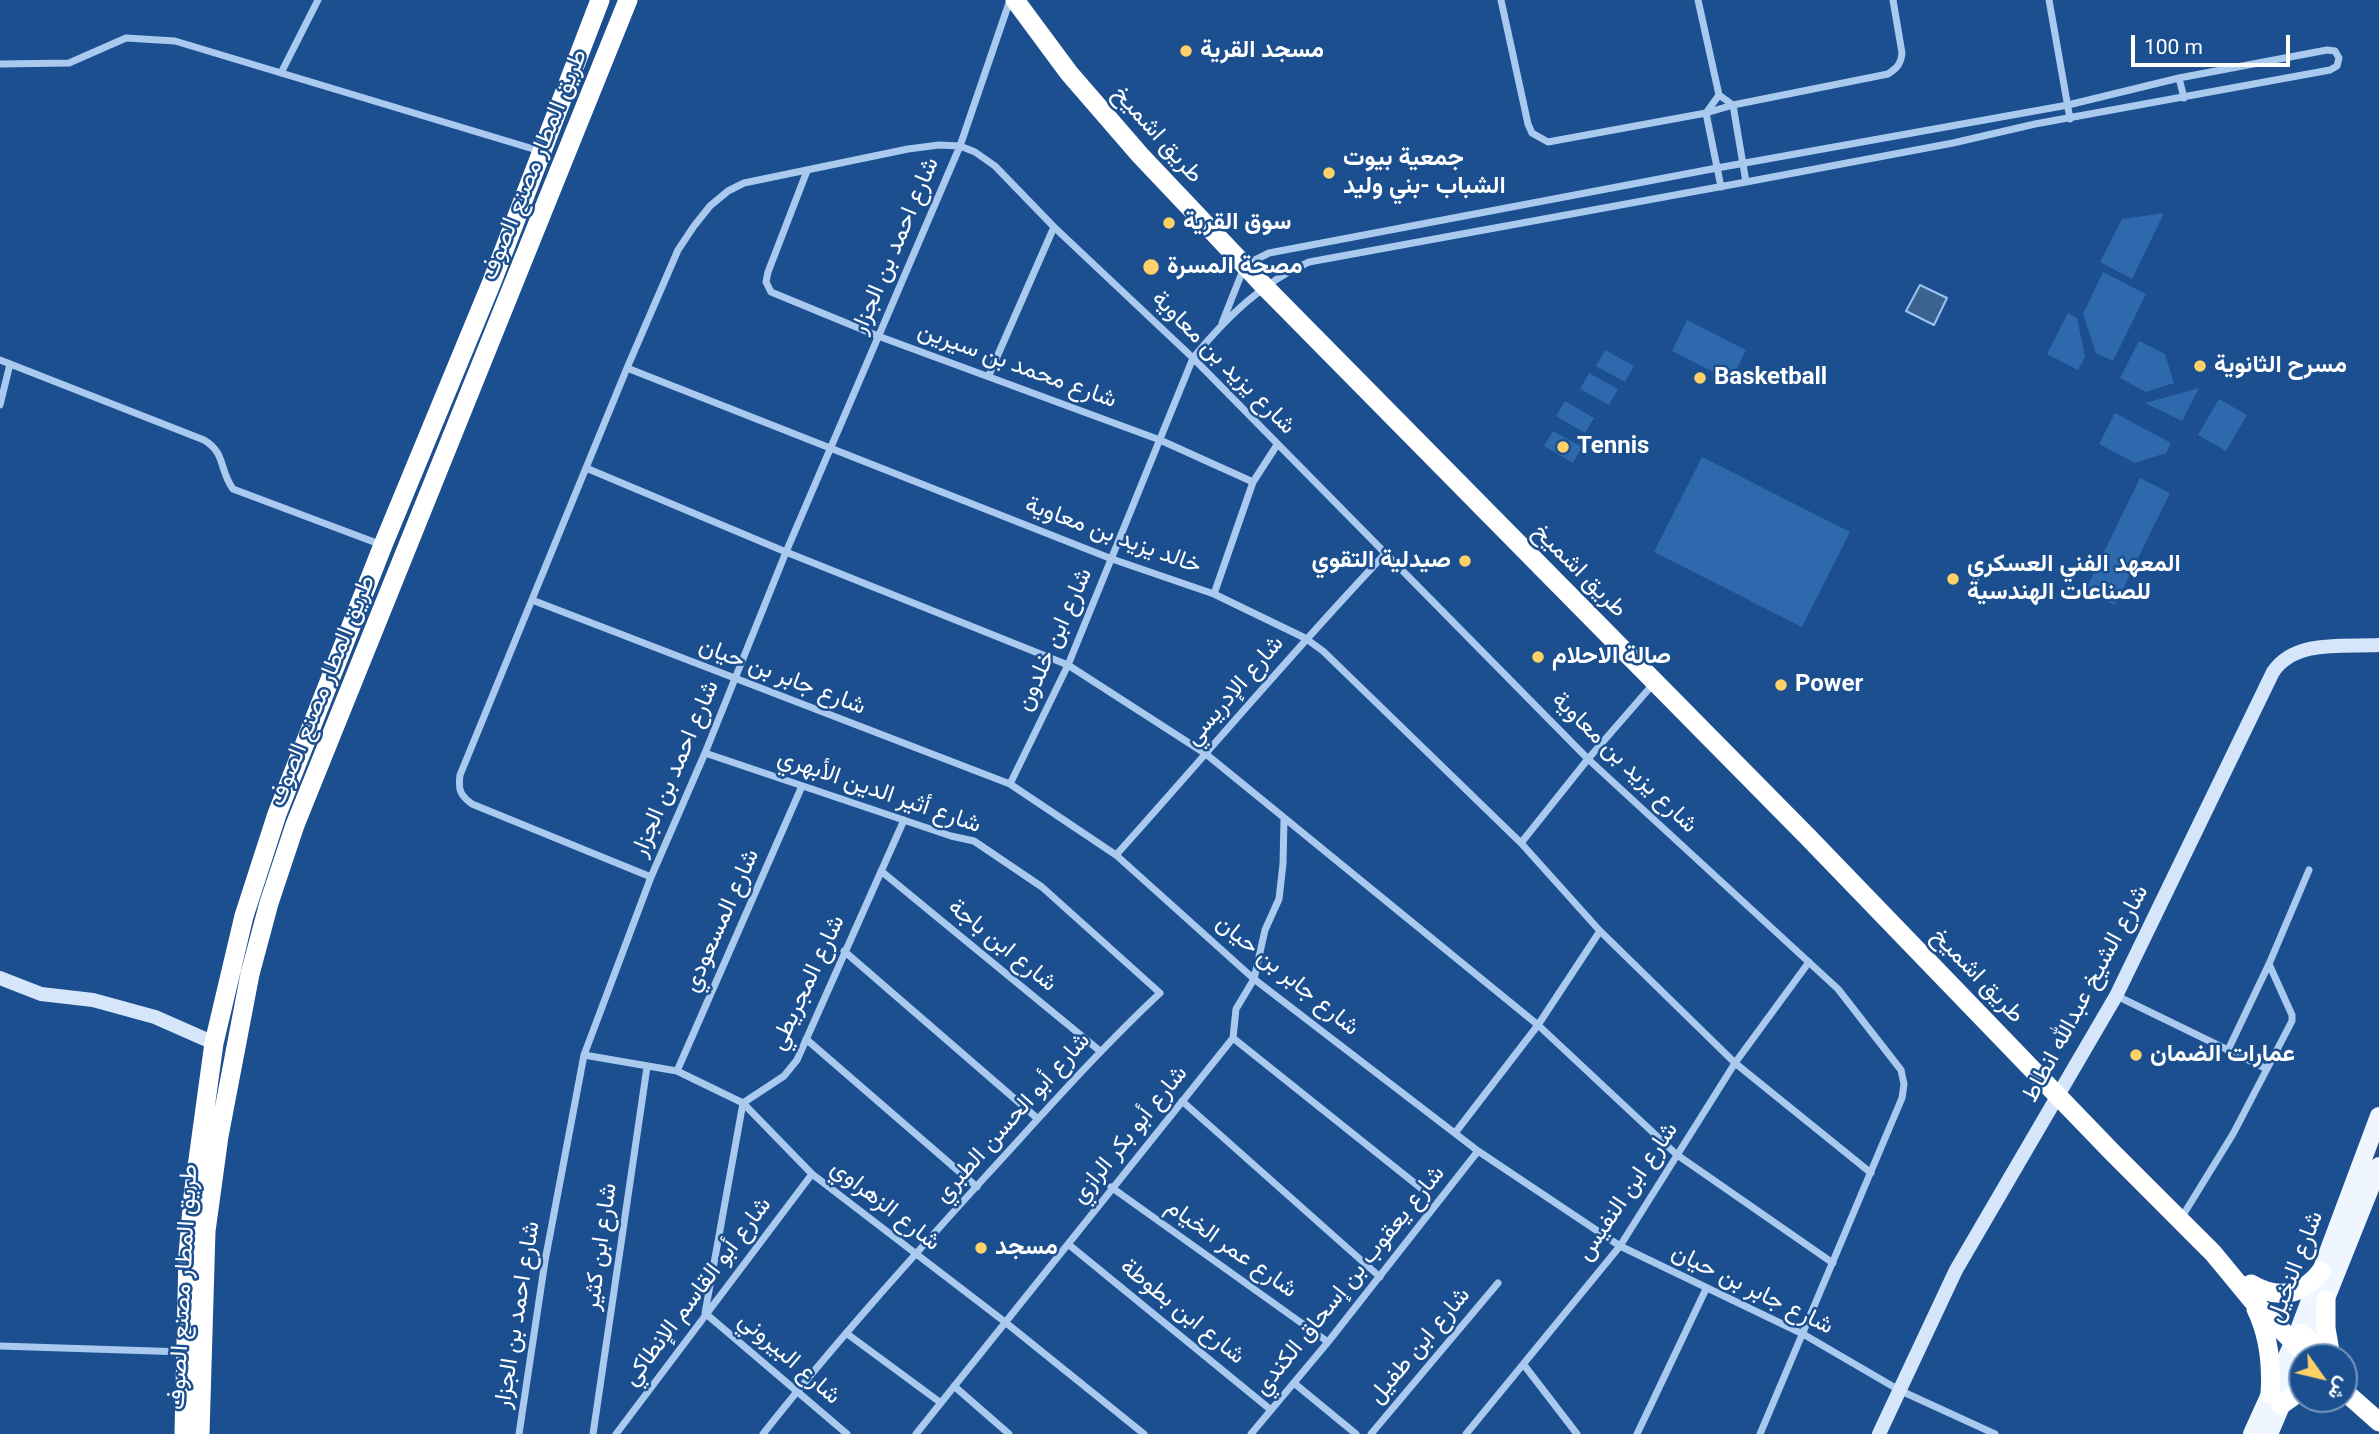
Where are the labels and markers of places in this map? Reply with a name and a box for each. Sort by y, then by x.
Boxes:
place label: مسجد القرية [1200,37,1324,65]
marker: مسجد القرية [1178,43,1194,59]
place label: جمعية بيوت الشباب -بني وليد [1343,145,1506,201]
marker: جمعية بيوت الشباب -بني وليد [1321,165,1337,181]
place label: سوق القرية [1183,209,1291,237]
marker: سوق القرية [1161,215,1177,231]
place label: مصحة المسرة [1167,253,1303,281]
marker: مصحة المسرة [1141,257,1161,277]
place label: مسرح الثانوية [2214,352,2347,380]
marker: مسرح الثانوية [2192,358,2208,374]
place label: Basketball [1714,364,1827,392]
marker: Basketball [1692,370,1708,386]
place label: Tennis [1577,433,1649,461]
marker: Tennis [1555,439,1571,455]
place label: صيدلية التقوي [1312,547,1451,575]
place label: المعهد الفني العسكري للصناعات الهندسية [1967,551,2181,607]
marker: صيدلية التقوي [1457,553,1473,569]
marker: المعهد الفني العسكري للصناعات الهندسية [1945,571,1961,587]
place label: صالة الاحلام [1552,643,1671,671]
marker: صالة الاحلام [1530,649,1546,665]
place label: Power [1795,671,1863,699]
marker: Power [1773,677,1789,693]
place label: عمارات الضمان [2150,1041,2295,1069]
marker: عمارات الضمان [2128,1047,2144,1063]
place label: مسجد [995,1234,1058,1262]
marker: مسجد [973,1240,989,1256]

